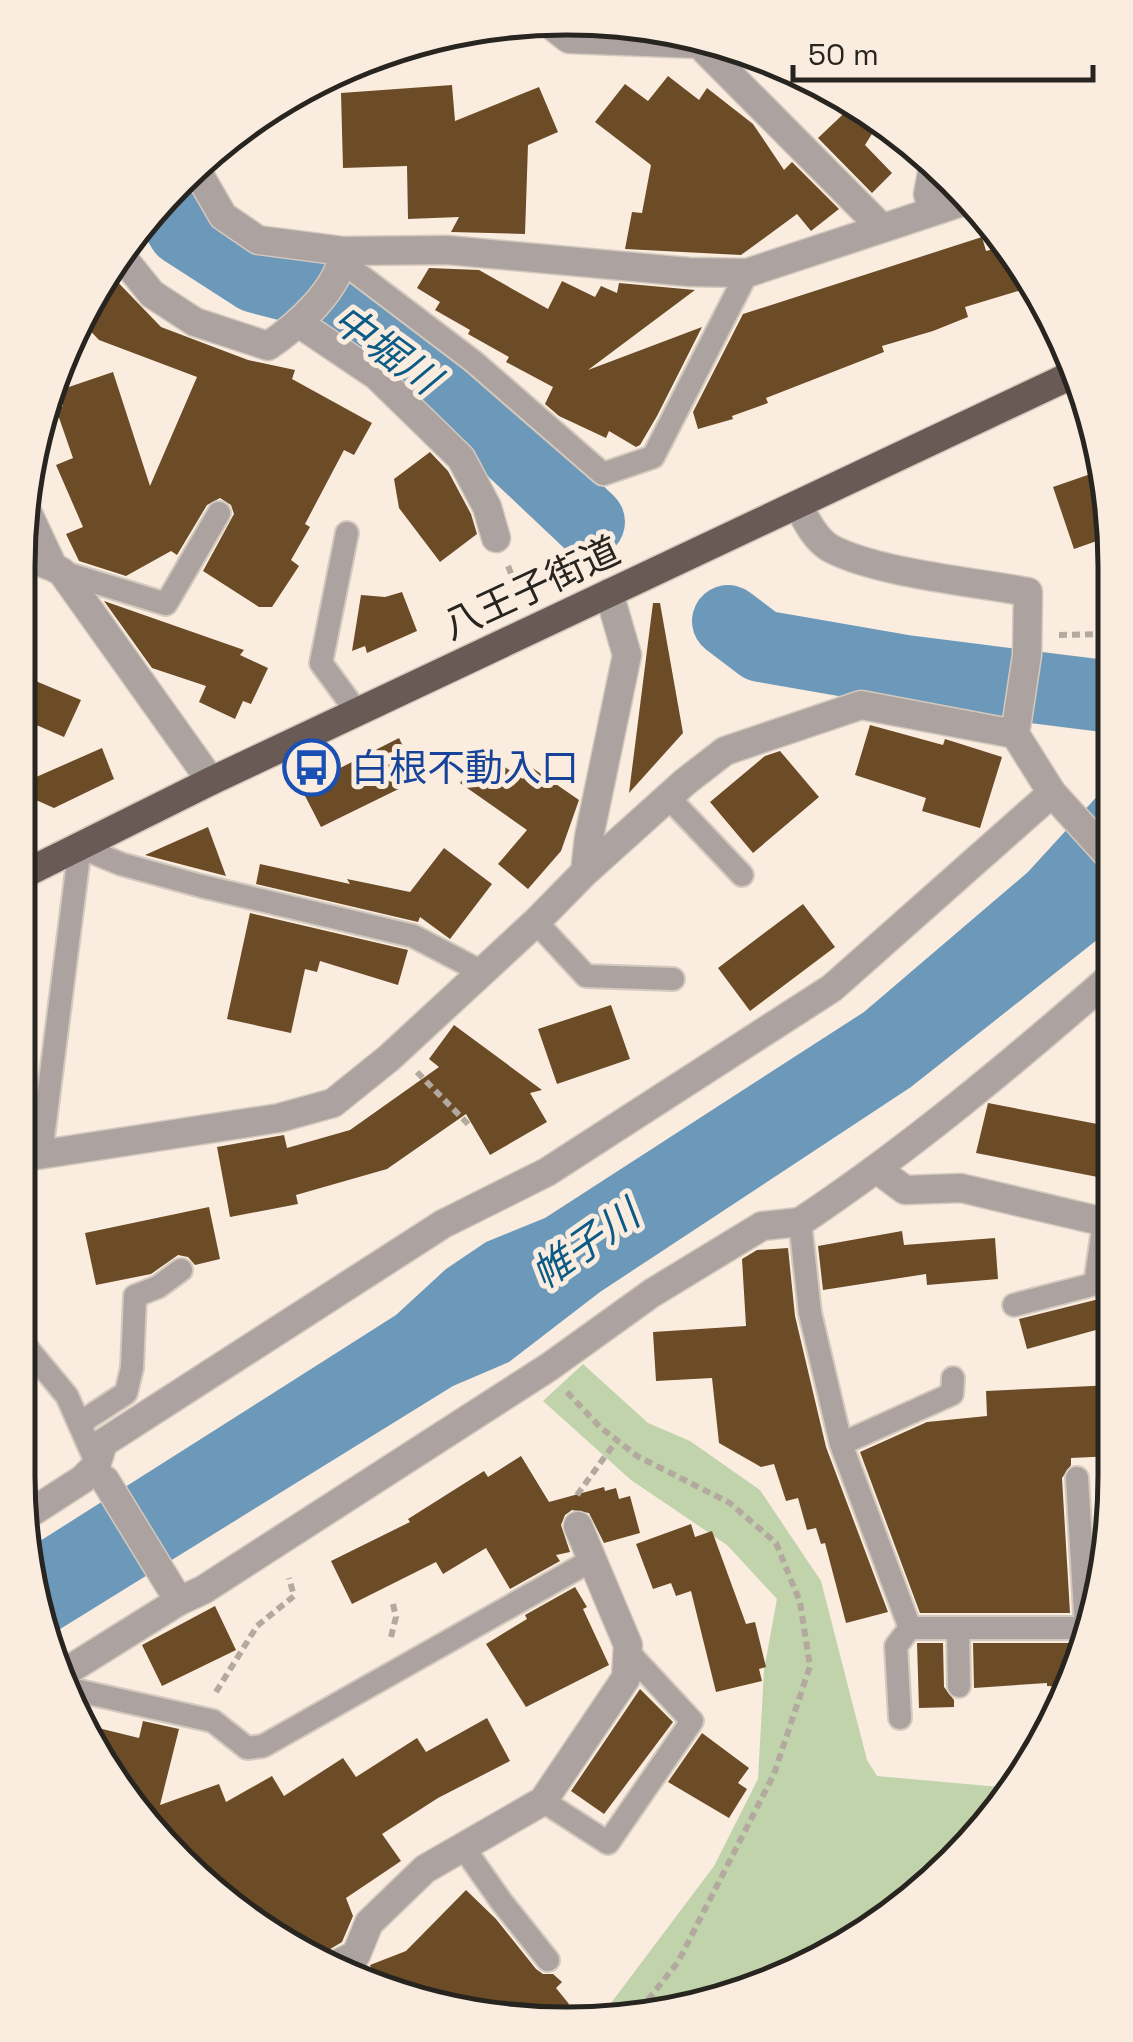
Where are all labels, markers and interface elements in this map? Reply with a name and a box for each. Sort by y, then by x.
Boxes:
scale bar [793,20,1093,82]
text: 50 m [808,35,879,74]
water label: 中堀川 [322,294,452,408]
street label: 八王子街道 [435,526,627,650]
bus stop icon: 白根不動入口 [282,738,342,798]
place label: 白根不動入口 [351,744,579,792]
water label: 帷子川 [522,1187,652,1300]

